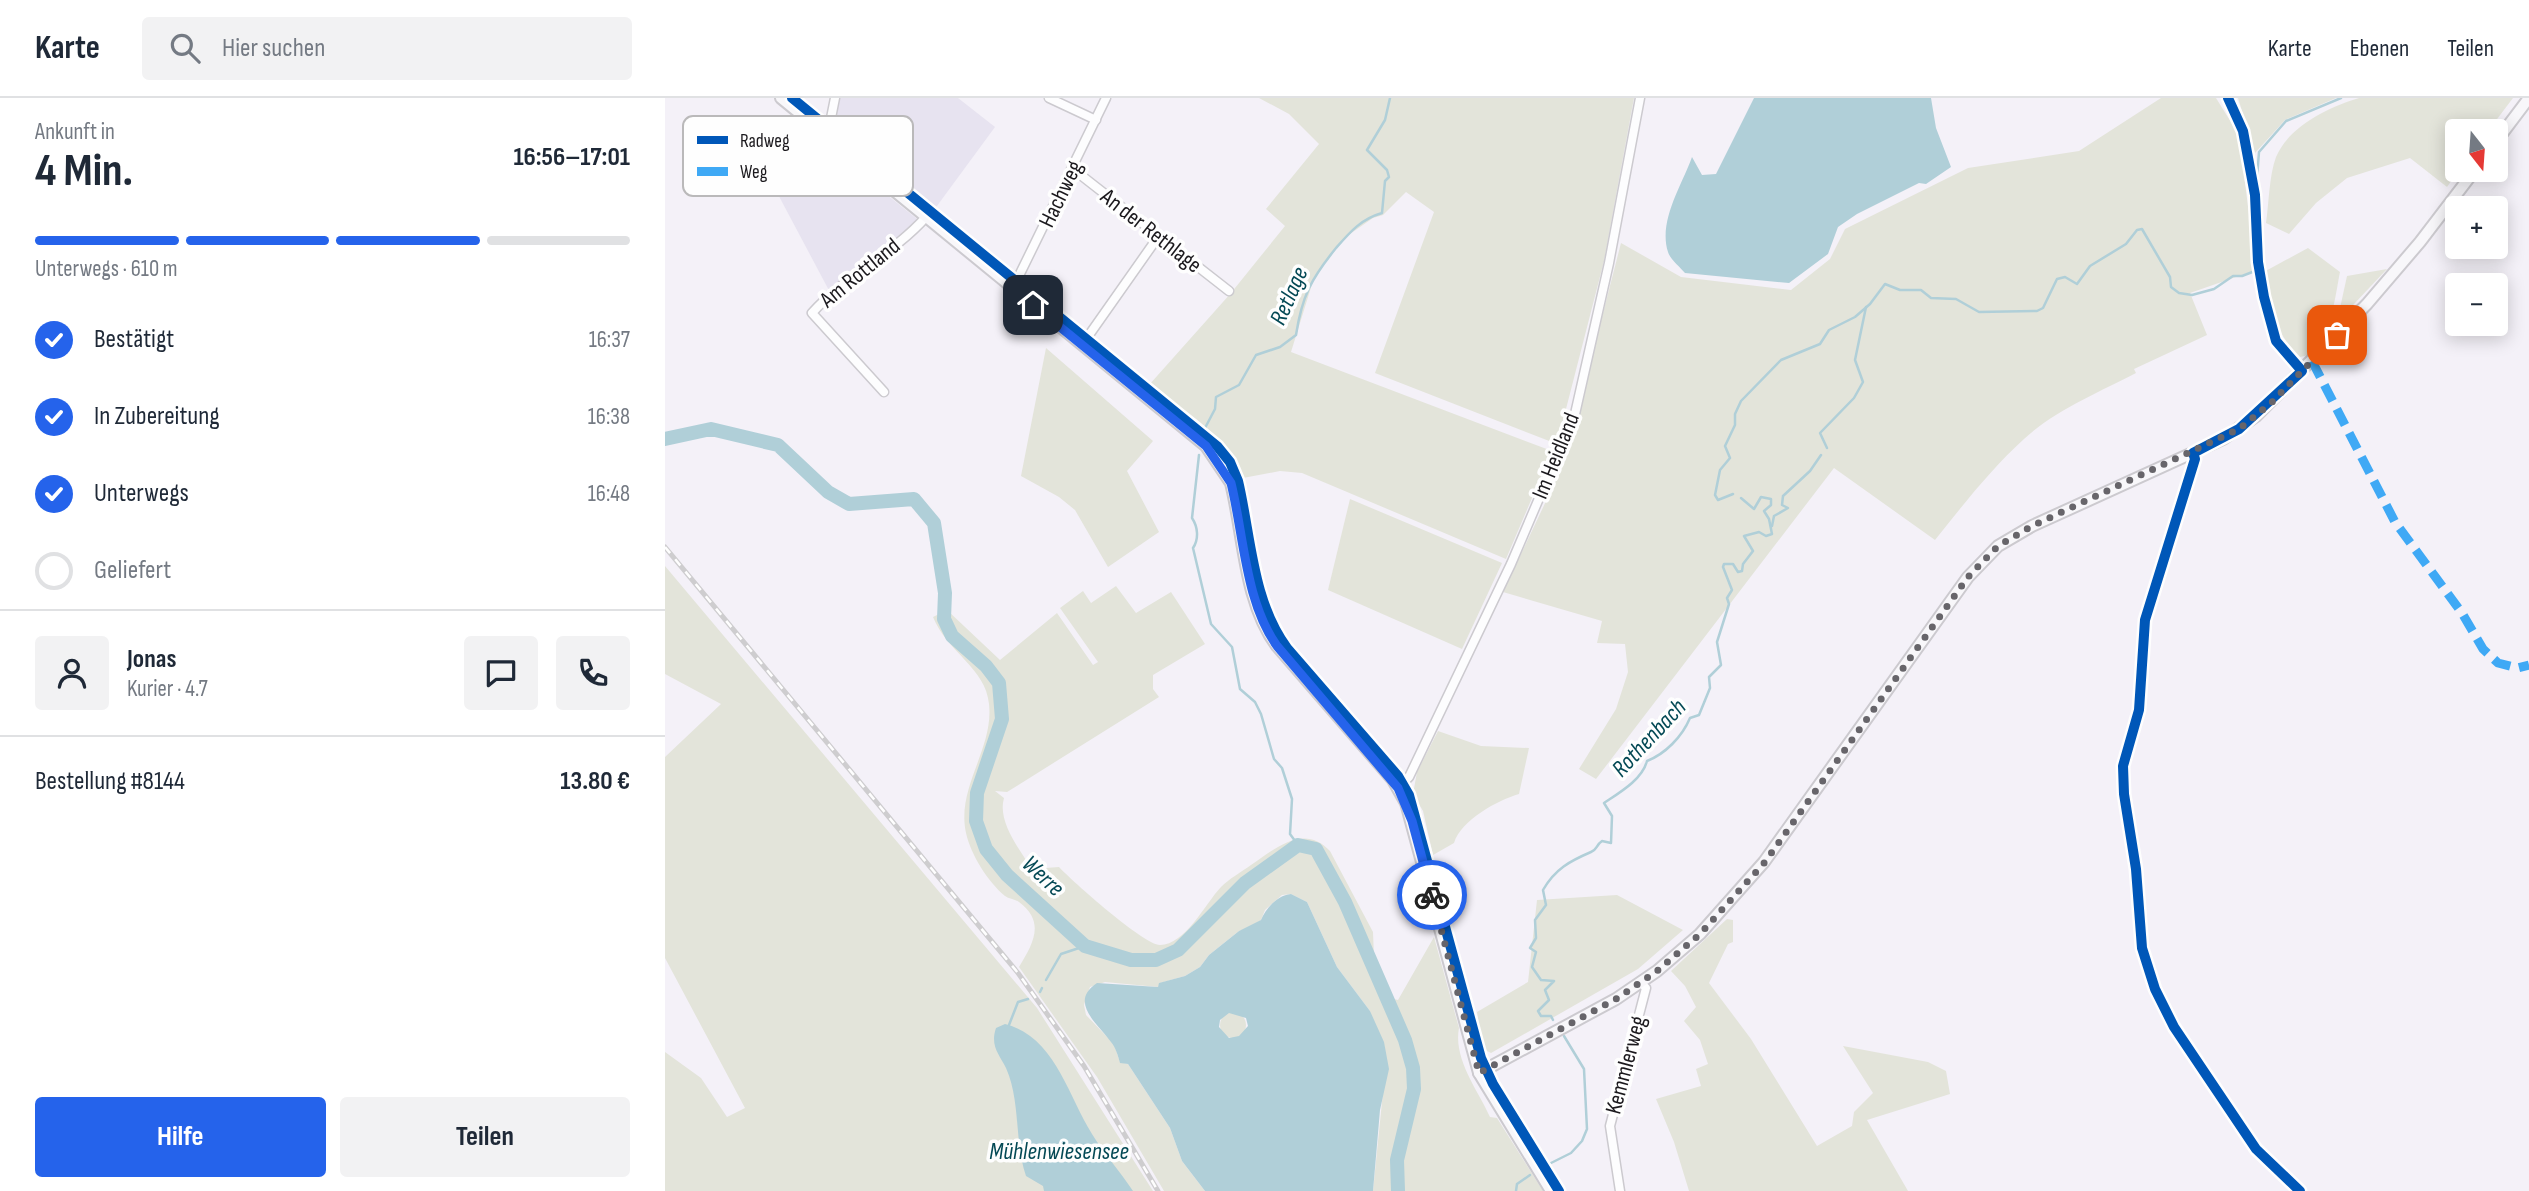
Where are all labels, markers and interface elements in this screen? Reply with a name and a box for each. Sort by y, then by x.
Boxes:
search box [142,17,632,80]
text: Karte [35,28,100,68]
icon: search [166,29,204,67]
text: Hier suchen [222,33,325,64]
text: Karte [2268,34,2312,63]
text: Ebenen [2350,34,2409,63]
text: Teilen [2447,34,2494,63]
legend [683,116,913,196]
text: Ankunft in [35,118,115,146]
north arrow [2445,119,2508,182]
map controls [2445,119,2508,336]
text: Radweg [740,130,790,153]
text: 16:56–17:01 [513,142,630,173]
text: 4 Min. [35,144,133,199]
street label: Hachweg [1033,156,1089,232]
text: Weg [740,161,768,184]
street label: An der Rethlage [1094,182,1207,279]
button: + [2445,196,2508,259]
street label: Am Rottland [813,232,906,314]
text: Unterwegs · 610 m [35,255,178,283]
water label: Retlage [1263,263,1315,329]
button: − [2445,273,2508,336]
pin [1003,275,1063,335]
icon: home [1014,286,1052,324]
pin [2307,305,2367,365]
icon: bag [2318,316,2356,354]
icon: check [35,321,73,359]
text: Bestätigt [94,324,174,355]
text: 16:37 [589,326,630,354]
icon: check [35,398,73,436]
text: In Zubereitung [94,401,220,432]
text: 16:38 [588,403,630,431]
street label: Im Heidland [1526,409,1586,503]
icon: check [35,475,73,513]
text: Unterwegs [94,478,189,509]
text: 16:48 [588,480,630,508]
text: Geliefert [94,555,171,586]
button: person [35,636,109,710]
button: chat [464,636,538,710]
button: phone [556,636,630,710]
text: Jonas [127,644,176,675]
text: Kurier · 4.7 [127,675,208,703]
water label: Rothenbach [1606,693,1692,783]
text: Bestellung #8144 [35,766,185,797]
text: 13.80 € [560,766,630,797]
water label: Werre [1016,849,1070,903]
courier [1397,860,1467,930]
icon: bike [1413,876,1451,914]
street label: Kemmlerweg [1599,1013,1653,1117]
button: Hilfe [35,1097,326,1177]
button: Teilen [340,1097,630,1177]
water label: Mühlenwiesensee [989,1137,1129,1166]

